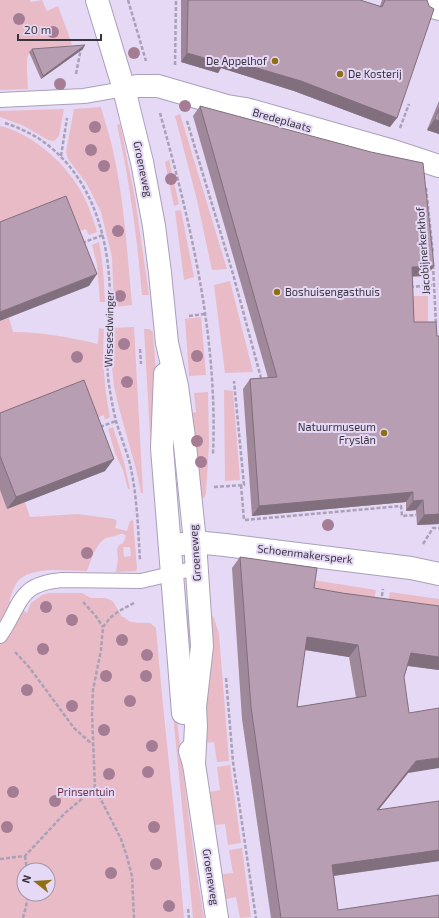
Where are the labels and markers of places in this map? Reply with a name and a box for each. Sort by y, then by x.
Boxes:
place label: De Appelhof [206,54,268,67]
marker: De Appelhof [270,56,280,66]
place label: De Kosterij [348,67,402,81]
marker: De Kosterij [335,69,345,79]
place label: Boshuisengasthuis [285,285,380,298]
marker: Boshuisengasthuis [272,287,282,297]
place label: Natuurmuseum Fryslân [298,420,376,446]
marker: Natuurmuseum Fryslân [379,428,389,438]

